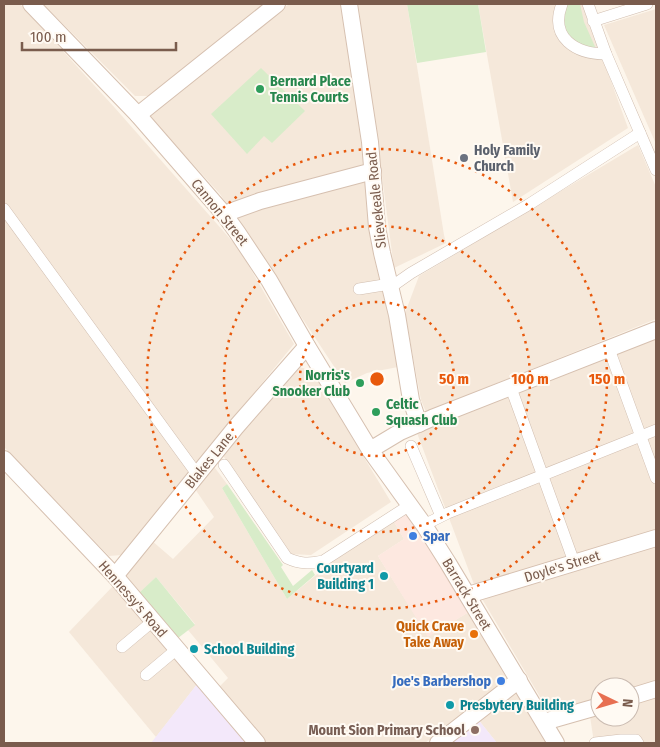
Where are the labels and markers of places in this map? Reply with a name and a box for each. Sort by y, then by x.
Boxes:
place label: Bernard Place Tennis Courts [270,73,351,106]
marker: Bernard Place Tennis Courts [254,83,266,95]
place label: Holy Family Church [474,142,540,175]
marker: Holy Family Church [458,152,470,164]
place label: Norris's Snooker Club [272,367,350,400]
centre of rings [368,370,386,388]
marker: Norris's Snooker Club [354,377,366,389]
place label: Celtic Squash Club [386,396,458,429]
marker: Celtic Squash Club [370,406,382,418]
place label: Spar [423,528,451,545]
marker: Spar [407,530,419,542]
place label: Courtyard Building 1 [316,560,374,593]
marker: Courtyard Building 1 [378,570,390,582]
place label: Quick Crave Take Away [396,618,464,651]
marker: Quick Crave Take Away [468,628,480,640]
place label: School Building [204,641,294,658]
marker: School Building [188,643,200,655]
place label: Joe's Barbershop [391,673,491,690]
marker: Joe's Barbershop [495,675,507,687]
place label: Presbytery Building [460,697,574,714]
marker: Presbytery Building [444,699,456,711]
place label: Mount Sion Primary School [308,722,465,739]
marker: Mount Sion Primary School [469,724,481,736]

